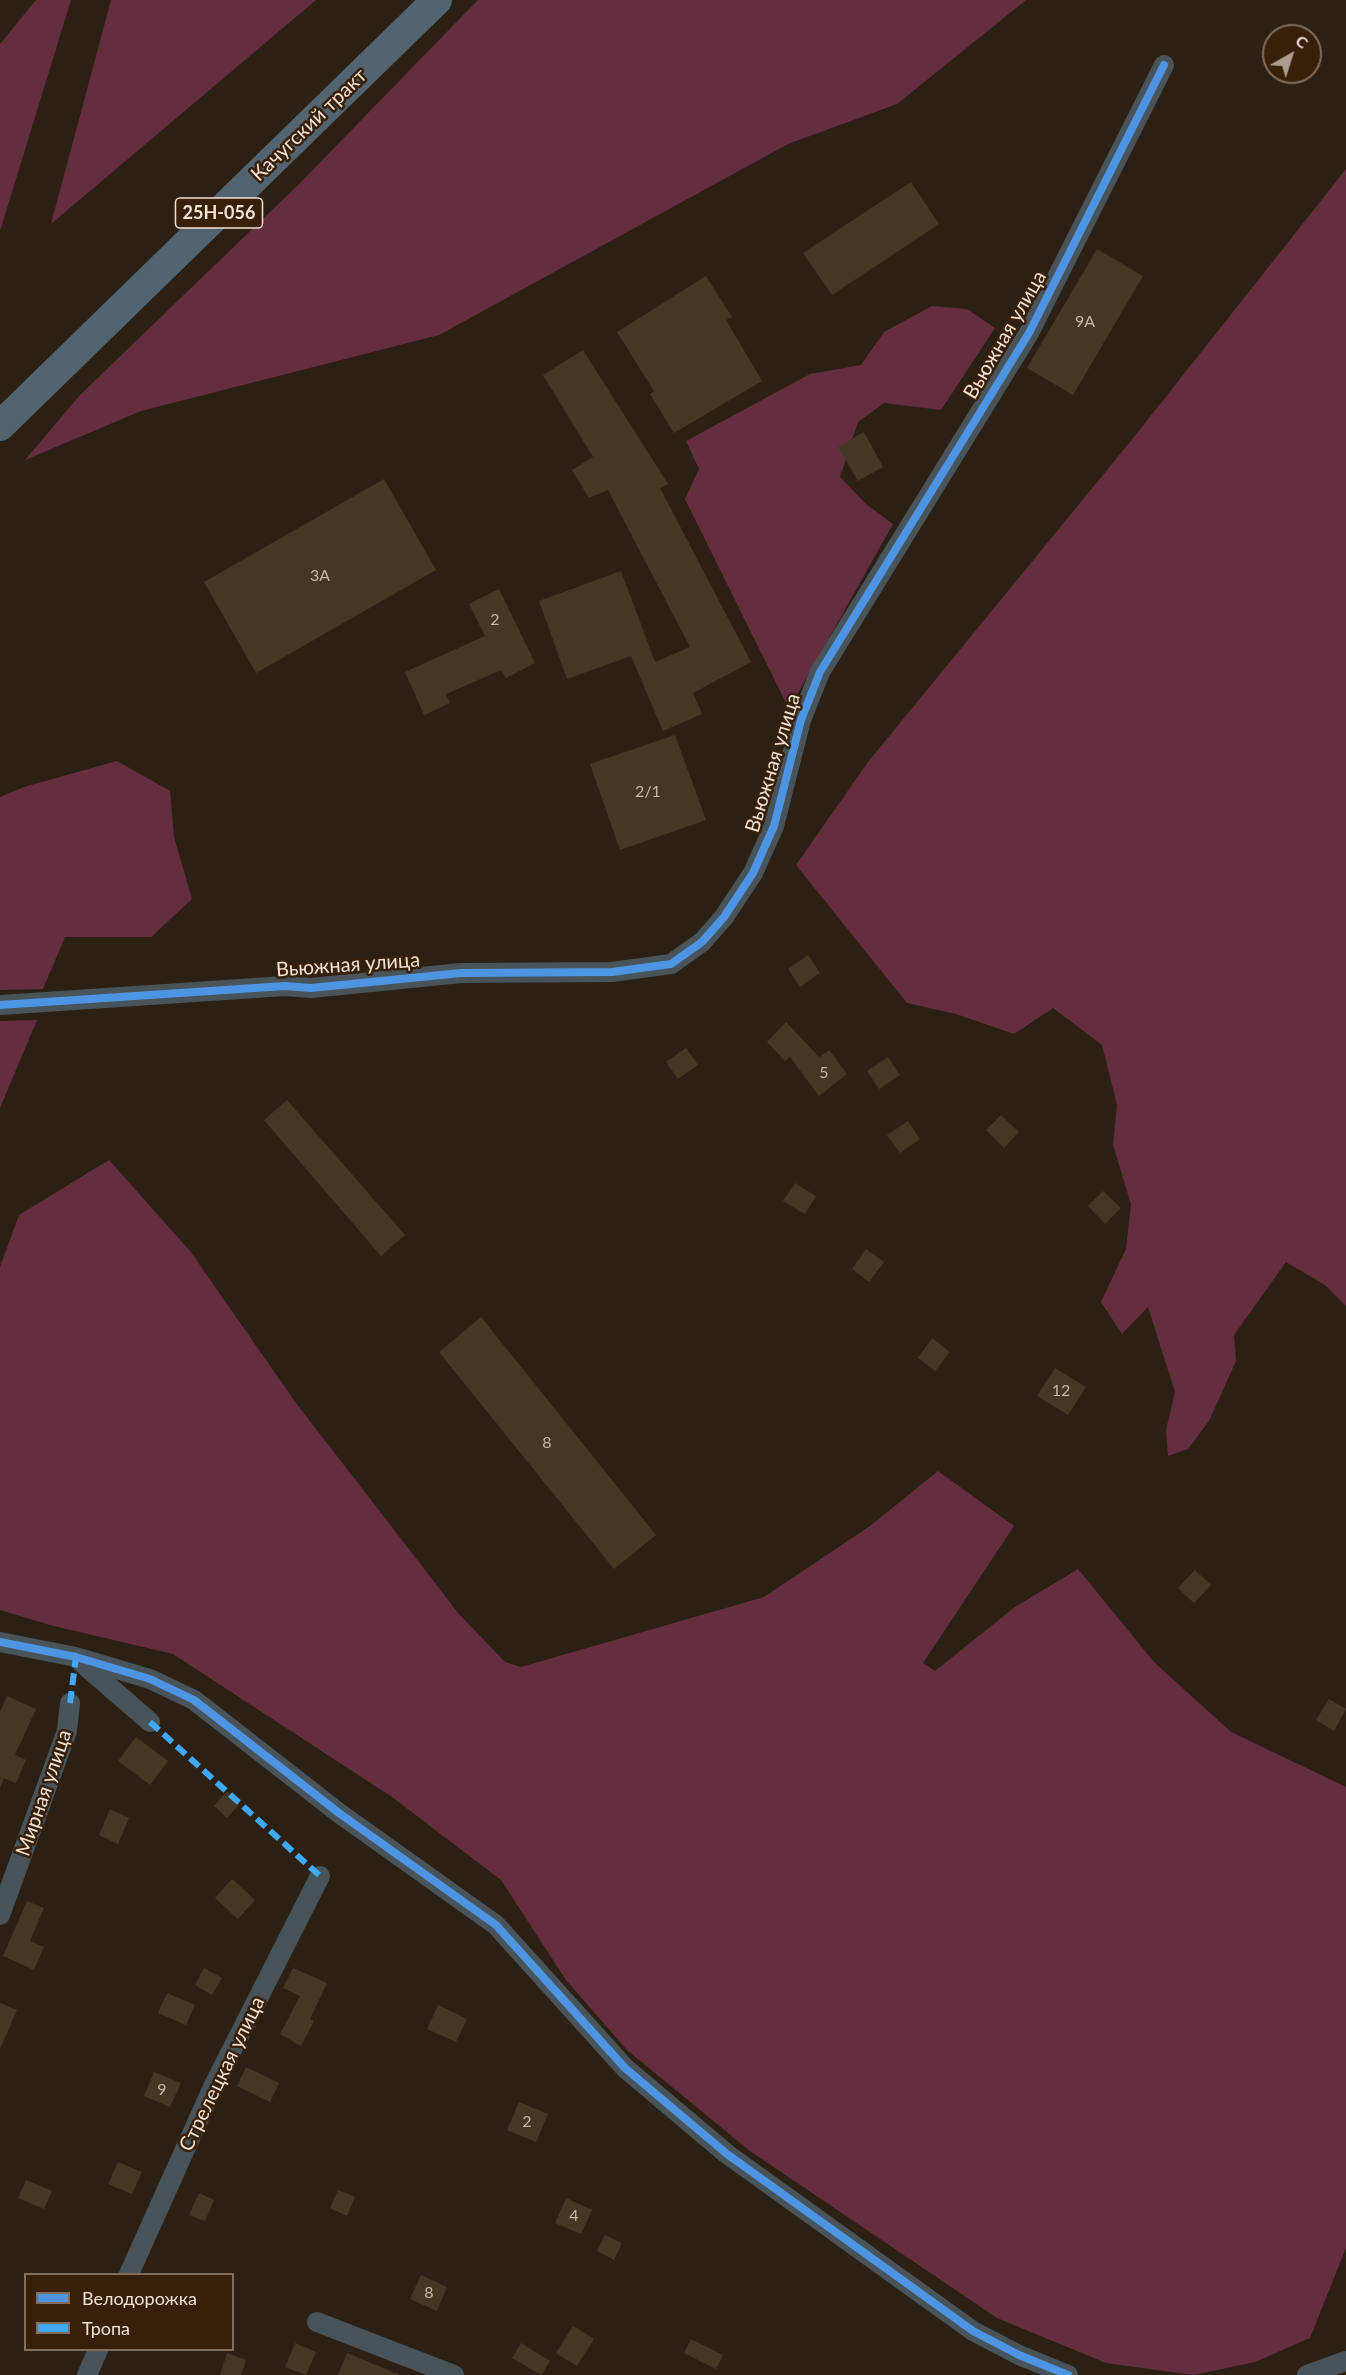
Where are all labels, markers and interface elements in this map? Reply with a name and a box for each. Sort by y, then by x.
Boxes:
north arrow [1262,24,1322,84]
text: С [1292,30,1312,52]
street label: Качугский тракт [246,64,372,186]
road number: 25Н-056 [176,198,262,228]
street label: Вьюжная улица [959,267,1051,403]
house number: 9А [1075,312,1095,332]
house number: 3А [310,566,330,586]
house number: 2 [490,610,500,630]
street label: Вьюжная улица [740,691,806,835]
house number: 2/1 [635,782,661,802]
street label: Вьюжная улица [275,948,421,982]
house number: 5 [819,1063,829,1083]
house number: 12 [1052,1381,1070,1401]
house number: 8 [542,1433,552,1453]
street label: Мирная улица [11,1727,77,1859]
street label: Стрелецкая улица [174,1993,270,2155]
house number: 9 [157,2080,167,2100]
house number: 2 [522,2112,532,2132]
house number: 4 [569,2206,579,2226]
legend [24,2273,234,2351]
house number: 8 [424,2283,434,2303]
text: Велодорожка [82,2287,197,2309]
text: Тропа [82,2317,130,2339]

